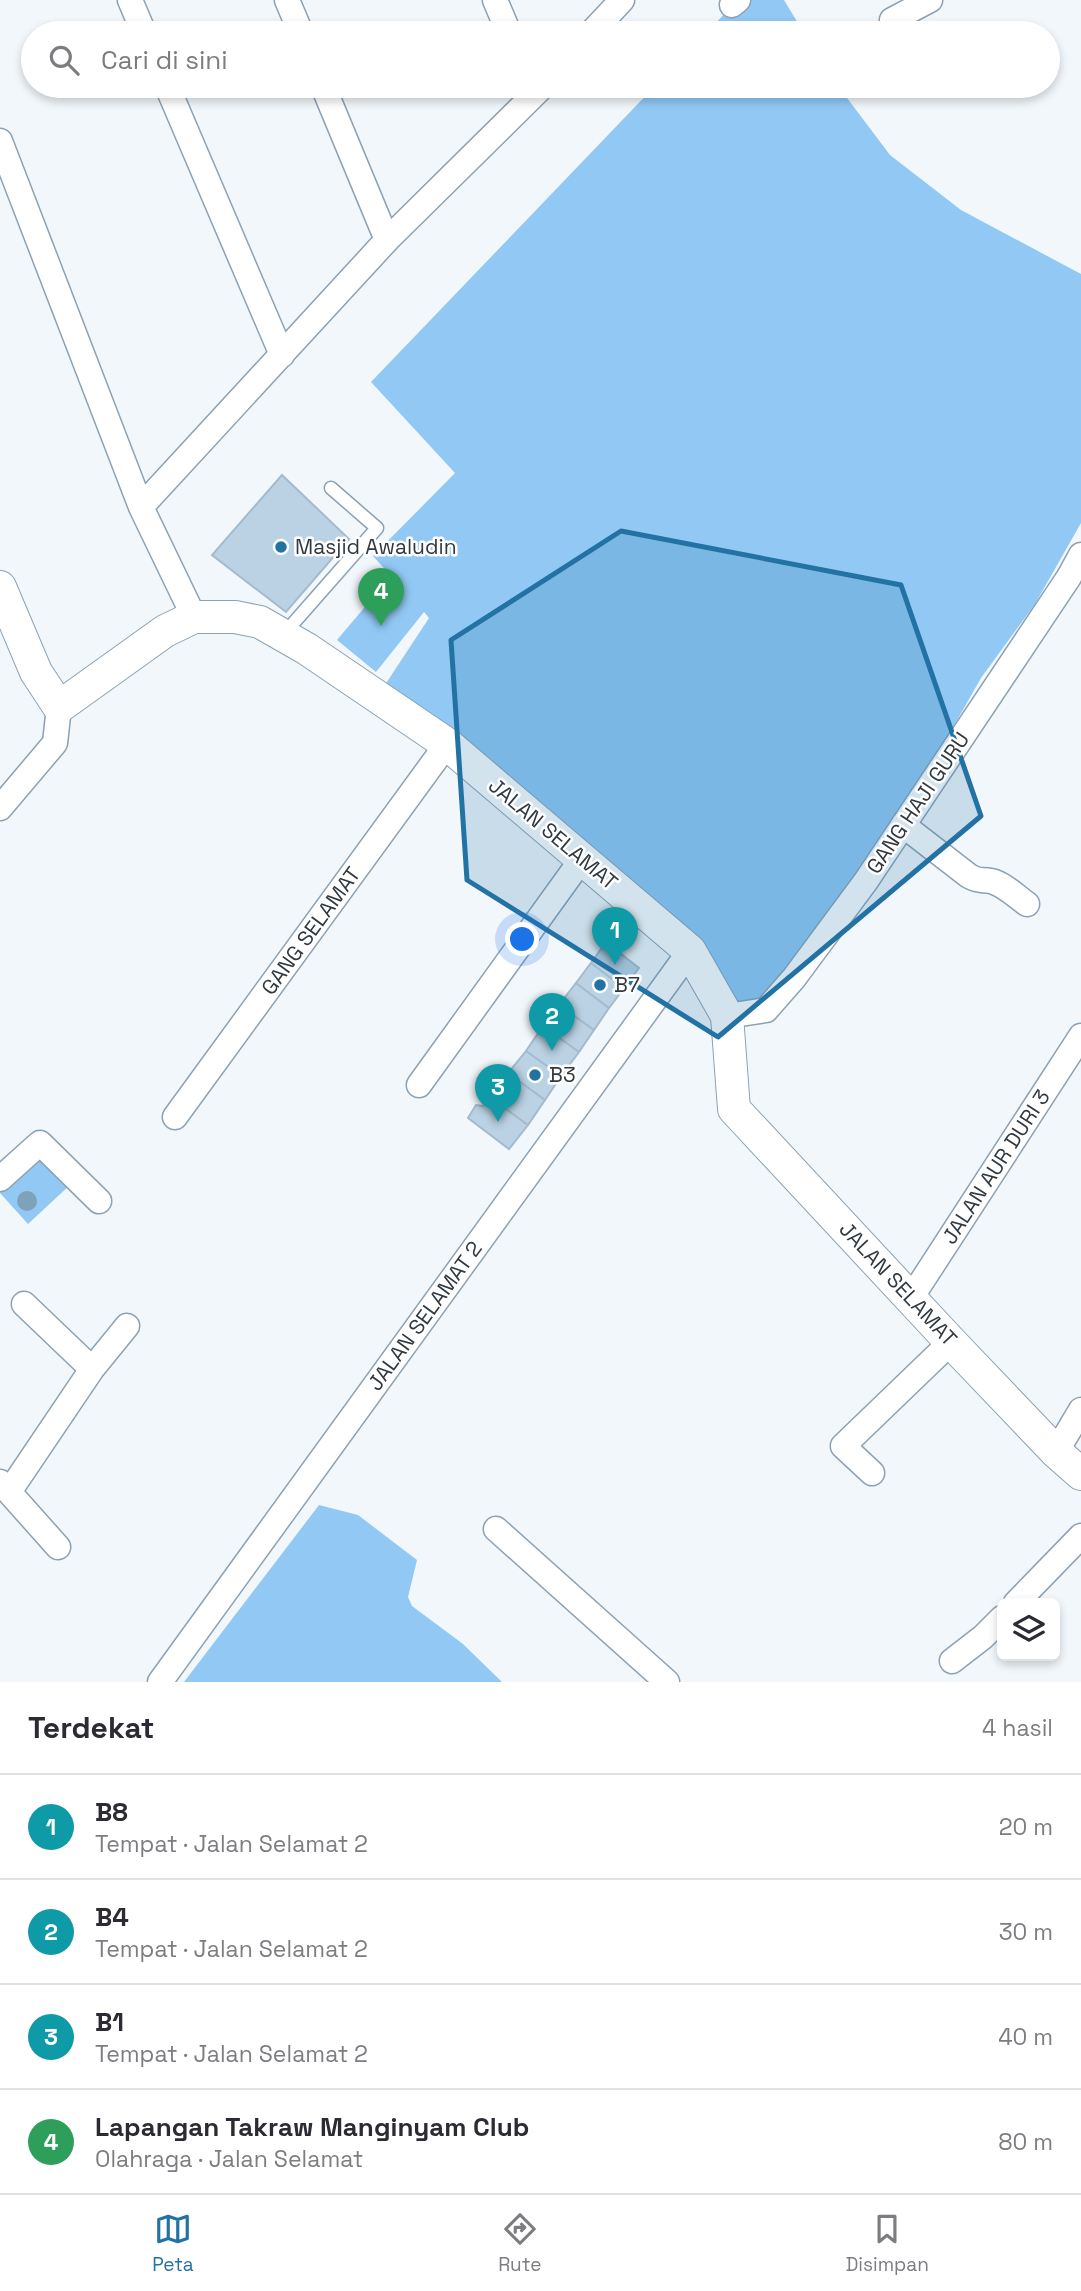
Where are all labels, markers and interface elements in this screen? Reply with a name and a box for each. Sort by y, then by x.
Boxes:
search box [21,21,1060,98]
icon: search [45,41,83,79]
text: Cari di sini [101,43,228,77]
place label: Masjid Awaludin [295,533,457,560]
marker: Masjid Awaludin [273,539,289,555]
pin: 4 [358,568,404,626]
street label: GANG HAJI GURU [860,727,975,879]
street label: JALAN SELAMAT [483,772,624,896]
street label: GANG SELAMAT [255,861,366,1000]
pin: 1 [592,907,638,965]
your location [505,922,539,956]
place label: B7 [614,971,640,998]
marker: B7 [592,977,608,993]
pin: 2 [529,993,575,1051]
place label: B3 [549,1061,576,1088]
pin: 3 [475,1064,521,1122]
marker: B3 [527,1067,543,1083]
street label: JALAN AUR DURI 3 [936,1084,1056,1249]
street label: JALAN SELAMAT [834,1216,963,1352]
street label: JALAN SELAMAT 2 [361,1236,488,1396]
map controls [997,1598,1060,1661]
button: layers [997,1598,1060,1661]
text: Terdekat [28,1708,154,1747]
text: 4 hasil [982,1713,1053,1743]
text: B8 [95,1795,128,1829]
text: 1 [46,1812,56,1842]
text: 20 m [999,1812,1053,1842]
text: Tempat · Jalan Selamat 2 [95,1829,368,1859]
text: B4 [95,1900,129,1934]
text: 2 [44,1917,58,1947]
text: 30 m [999,1917,1053,1947]
text: Tempat · Jalan Selamat 2 [95,1934,368,1964]
text: B1 [95,2005,124,2039]
text: 3 [44,2022,58,2052]
text: 40 m [998,2022,1053,2052]
text: Tempat · Jalan Selamat 2 [95,2039,368,2069]
text: Lapangan Takraw Manginyam Club [95,2110,529,2144]
text: 4 [44,2127,58,2157]
text: 80 m [998,2127,1053,2157]
text: Olahraga · Jalan Selamat [95,2144,363,2174]
tab: Peta [152,2210,194,2277]
tab: Rute [498,2210,541,2277]
tab: Disimpan [846,2210,929,2277]

